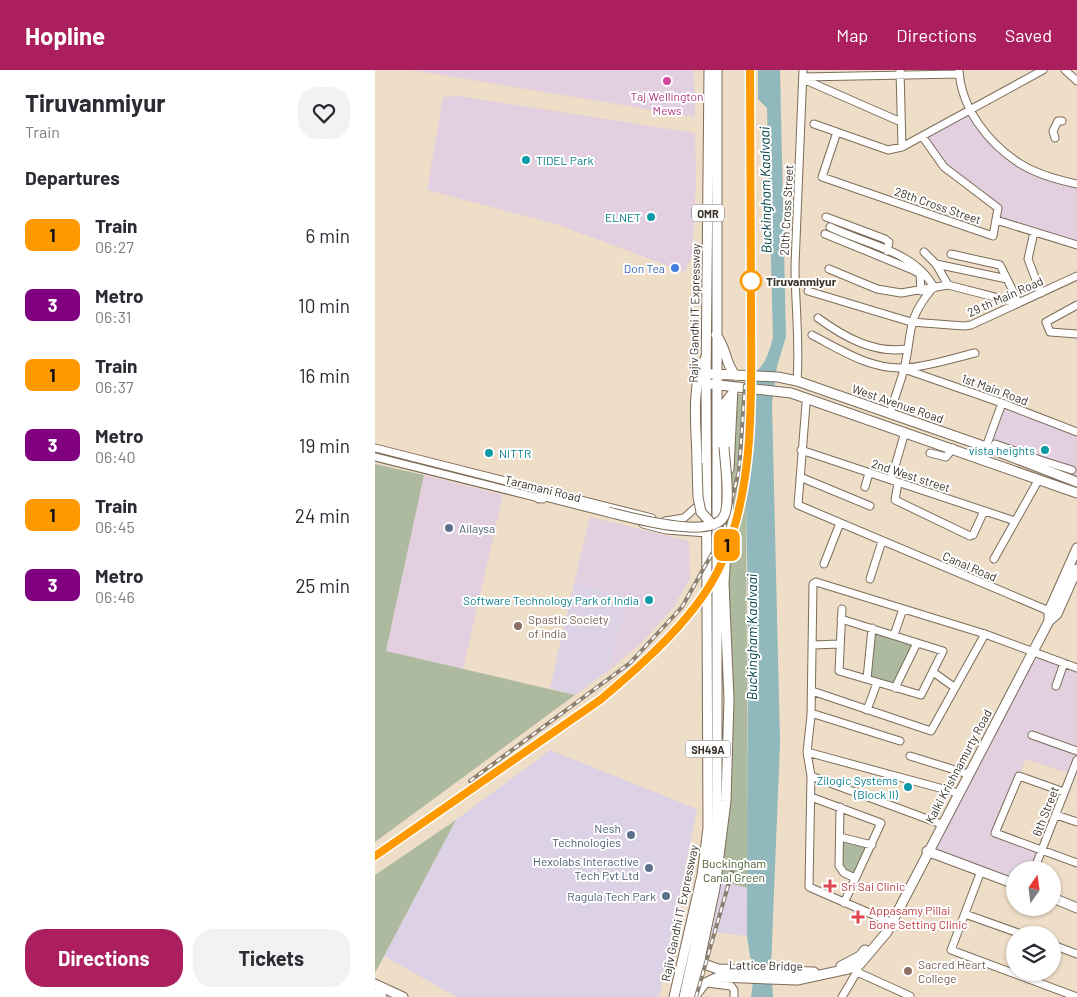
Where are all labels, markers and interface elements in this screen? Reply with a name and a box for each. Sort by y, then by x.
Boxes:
text: Hopline [25,21,105,50]
text: Map [836,24,868,46]
text: Directions [896,24,977,46]
text: Saved [1005,24,1052,46]
marker: Taj Wellington Mews [661,75,673,87]
button: heart [298,87,350,139]
text: Tiruvanmiyur [25,88,165,117]
place label: Taj Wellington Mews [630,89,704,117]
text: Train [25,122,60,141]
water label: Buckingham Kaalvaai [755,126,775,253]
place label: TIDEL Park [536,153,593,167]
marker: TIDEL Park [520,154,532,166]
street label: 20th Cross Street [777,164,795,256]
text: Departures [25,166,120,189]
street label: 28th Cross Street [893,184,983,226]
road number: OMR [692,204,724,222]
place label: ELNET [605,210,641,224]
marker: ELNET [645,211,657,223]
text: Train [95,214,137,237]
text: 1 [49,224,56,246]
text: 6 min [306,224,350,247]
text: 06:27 [95,237,134,256]
street label: Rajiv Gandhi IT Expressway [686,243,702,383]
place label: Don Tea [624,261,665,275]
marker: Don Tea [669,262,681,274]
marker: Tiruvanmiyur [740,270,762,292]
street label: 29 th Main Road [965,273,1045,319]
place label: Tiruvanmiyur [766,274,837,288]
text: Metro [95,284,144,307]
text: 3 [48,294,57,316]
text: 10 min [298,294,350,317]
text: 06:31 [95,307,131,326]
text: Train [95,354,137,377]
text: 1 [49,364,56,386]
text: 16 min [299,364,350,387]
street label: 1st Main Road [960,370,1030,408]
text: 06:37 [95,377,134,396]
street label: West Avenue Road [850,381,946,425]
text: Metro [95,424,144,447]
text: 3 [48,434,57,456]
text: 19 min [299,434,350,457]
place label: vista heights [969,443,1035,457]
marker: vista heights [1039,444,1051,456]
place label: NITTR [499,446,531,460]
text: 06:40 [95,447,136,466]
marker: NITTR [483,447,495,459]
street label: 2nd West street [870,456,952,494]
street label: Taramani Road [504,472,582,504]
text: Train [95,494,137,517]
text: 1 [49,504,56,526]
text: 24 min [295,504,350,527]
text: 06:45 [95,517,135,536]
place label: Ailaysa [459,521,495,535]
marker: Ailaysa [443,522,455,534]
line badge: 1 [711,529,743,561]
text: 1 [724,534,730,556]
street label: Canal Road [941,548,999,584]
text: Metro [95,564,144,587]
water label: Buckingham Kaalvaai [743,573,760,700]
text: 3 [48,574,57,596]
text: 25 min [295,574,350,597]
text: 06:46 [95,587,135,606]
place label: Software Technology Park of India [463,593,639,607]
marker: Software Technology Park of India [643,594,655,606]
place label: Spastic Society of india [528,612,609,640]
marker: Spastic Society of india [512,620,524,632]
street label: Kalki Krishnamurty Road [922,707,994,825]
road number: SH49A [685,741,731,758]
place label: Zilogic Systems (Block II) [817,773,899,801]
marker: Zilogic Systems (Block II) [902,781,914,793]
street label: 6th Street [1029,784,1061,838]
place label: Nesh Technologies [552,821,621,849]
marker: Nesh Technologies [625,829,637,841]
street label: Rajiv Gandhi IT Expressway [658,843,700,983]
place label: Hexolabs Interactive Tech Pvt Ltd [533,854,639,882]
park label: Buckingham Canal Green [702,856,766,884]
north arrow [1006,861,1061,916]
map controls [1006,861,1061,981]
marker: Hexolabs Interactive Tech Pvt Ltd [643,862,655,874]
marker: Sri Sai Clinic [823,879,837,893]
place label: Sri Sai Clinic [841,879,905,893]
place label: Ragula Tech Park [567,889,656,903]
marker: Ragula Tech Park [660,890,672,902]
place label: Appasamy Pillai Bone Setting Clinic [869,903,968,931]
marker: Appasamy Pillai Bone Setting Clinic [851,910,865,924]
button: layers [1006,926,1061,981]
button: Directions [25,929,183,987]
button: Tickets [193,929,350,987]
street label: Lattice Bridge [729,957,803,973]
place label: Sacred Heart College [918,957,986,985]
marker: Sacred Heart College [902,965,914,977]

